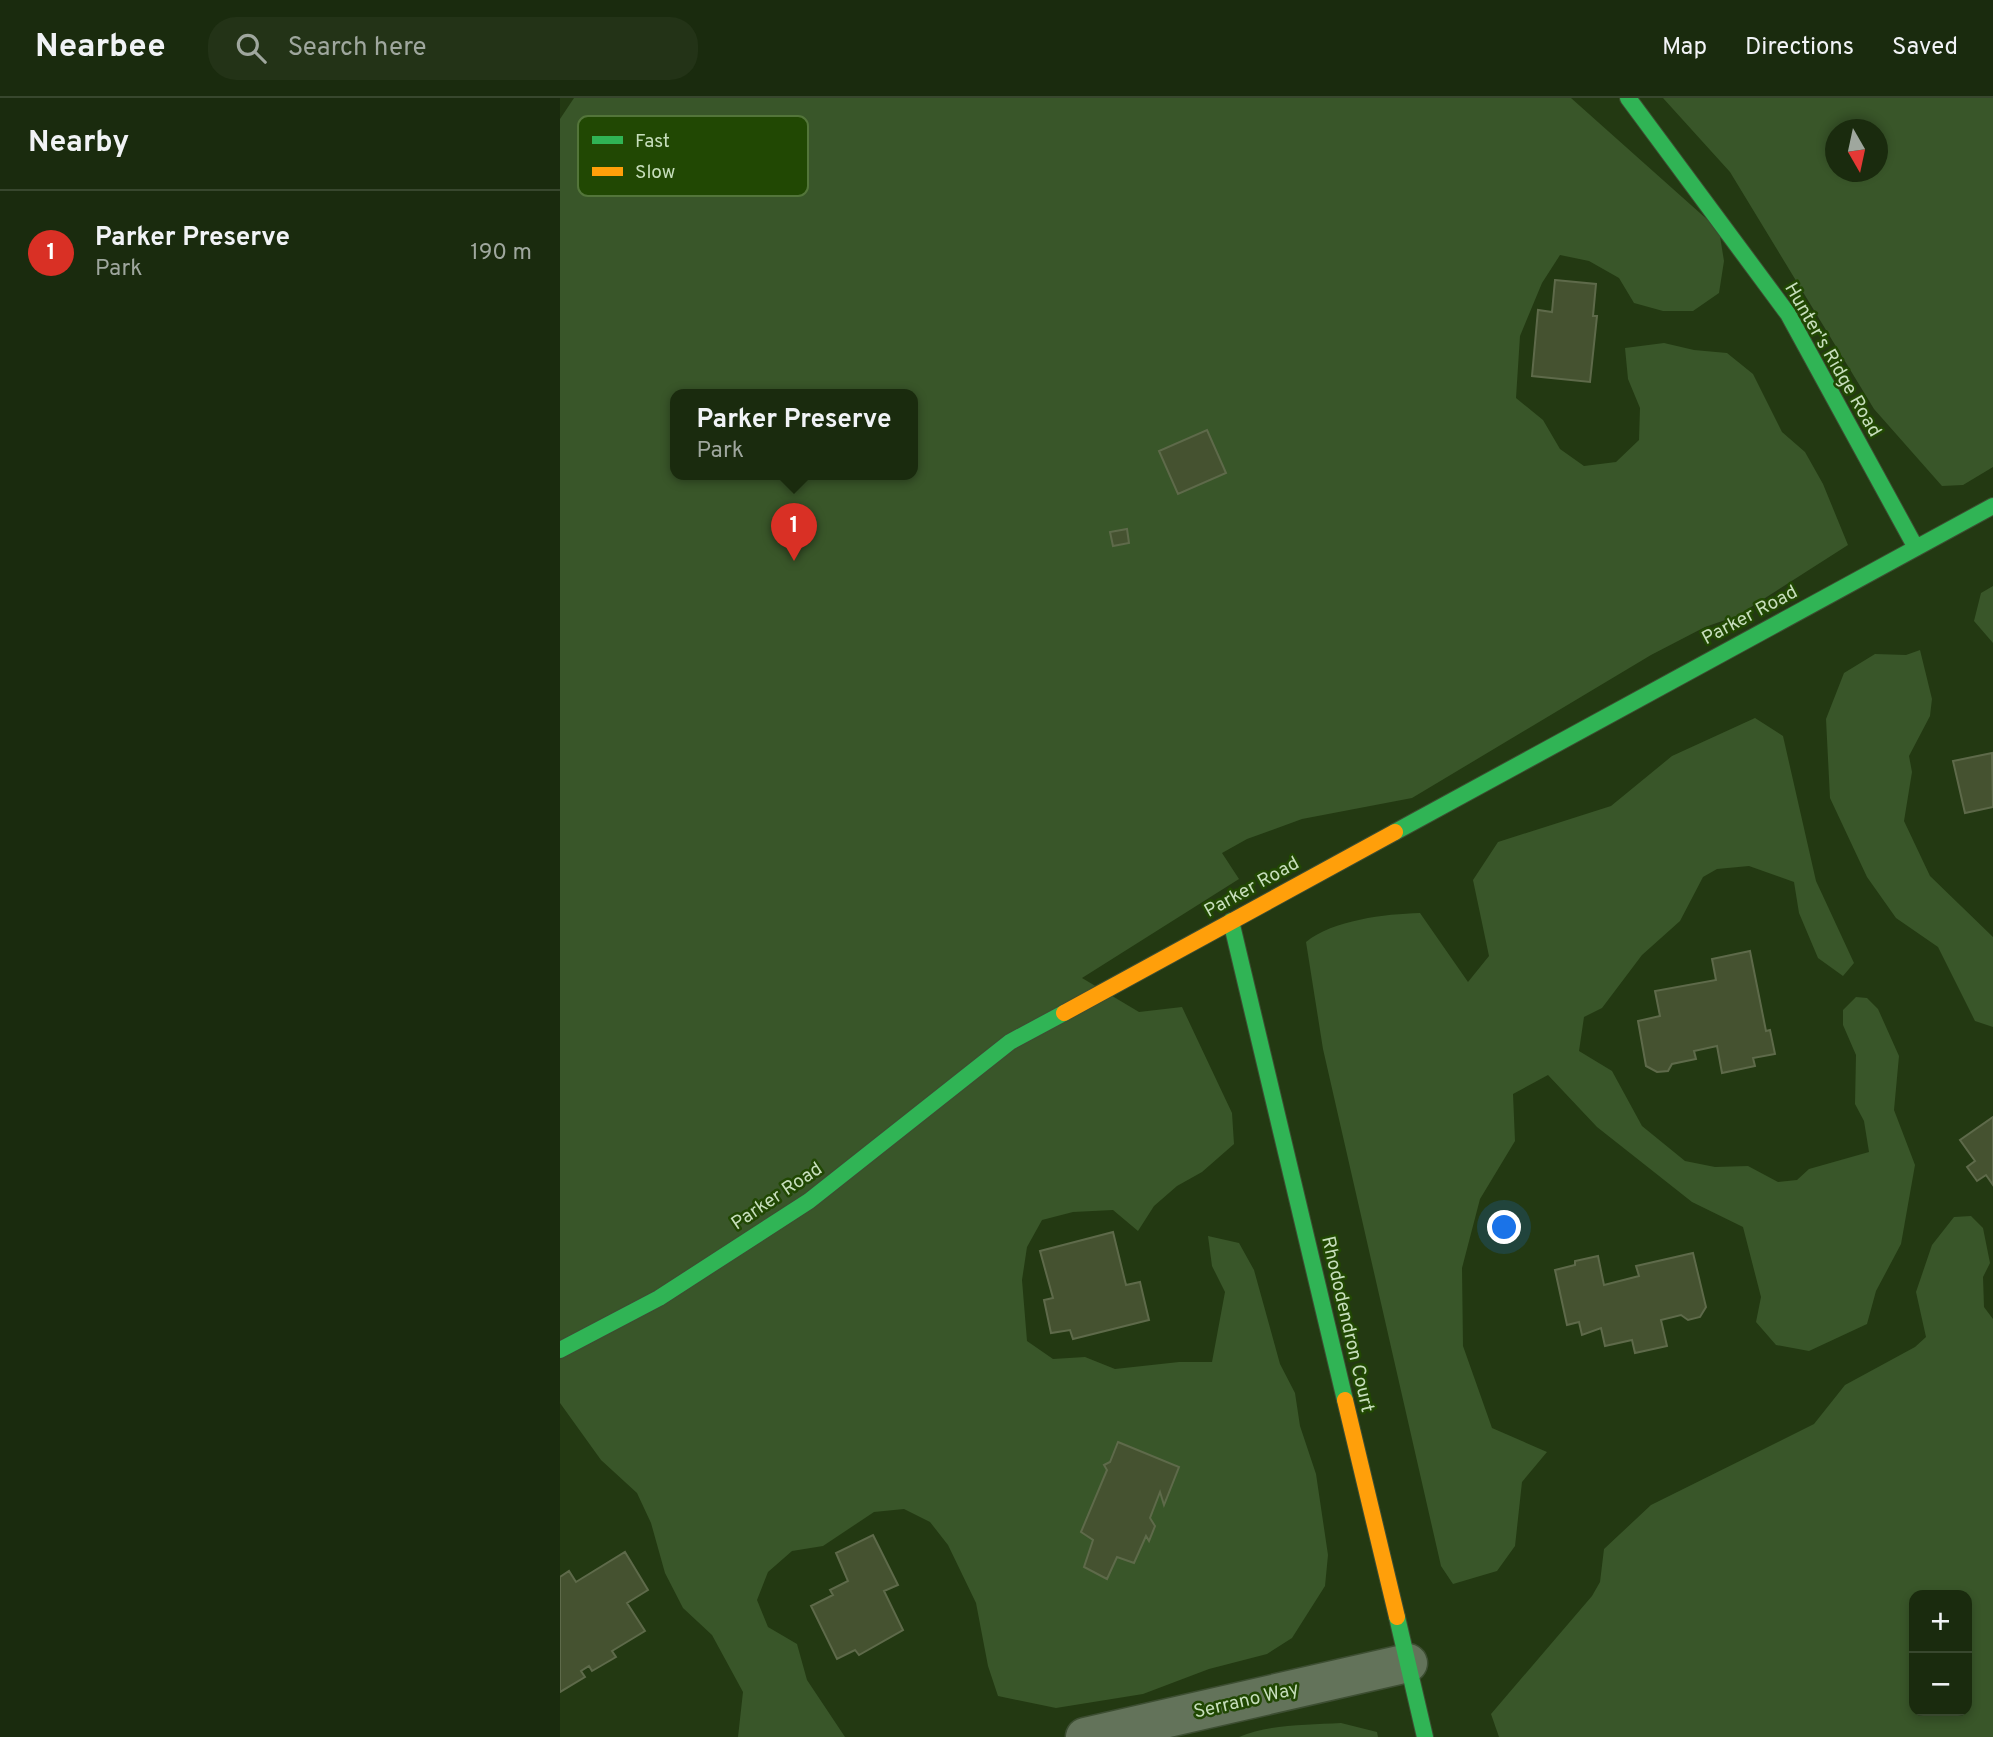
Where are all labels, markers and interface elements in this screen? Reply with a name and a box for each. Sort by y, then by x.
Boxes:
search box [208,17,698,80]
text: Nearbee [35,27,166,69]
icon: search [232,29,270,67]
text: Search here [288,32,427,65]
text: Map [1662,33,1707,63]
text: Directions [1745,33,1854,63]
text: Saved [1892,33,1958,63]
legend [578,116,808,196]
north arrow [1825,119,1888,182]
text: Nearby [28,125,129,162]
text: Fast [635,130,670,154]
text: Slow [635,161,675,185]
text: Parker Preserve [95,222,290,255]
text: 1 [46,239,56,268]
text: 190 m [470,239,532,268]
text: Park [95,255,142,284]
street label: Hunter's Ridge Road [1778,279,1886,441]
popup [670,389,918,480]
text: Parker Preserve [696,404,892,437]
text: Park [696,437,744,466]
pin: 1 [771,503,817,561]
street label: Parker Road [1698,581,1802,651]
street label: Parker Road [1200,852,1304,924]
street label: Parker Road [727,1157,827,1236]
your location [1487,1210,1521,1244]
street label: Rhododendron Court [1315,1234,1379,1415]
map controls [1909,1590,1972,1716]
button: + [1909,1590,1972,1653]
button: − [1909,1653,1972,1716]
street label: Serrano Way [1192,1677,1301,1725]

